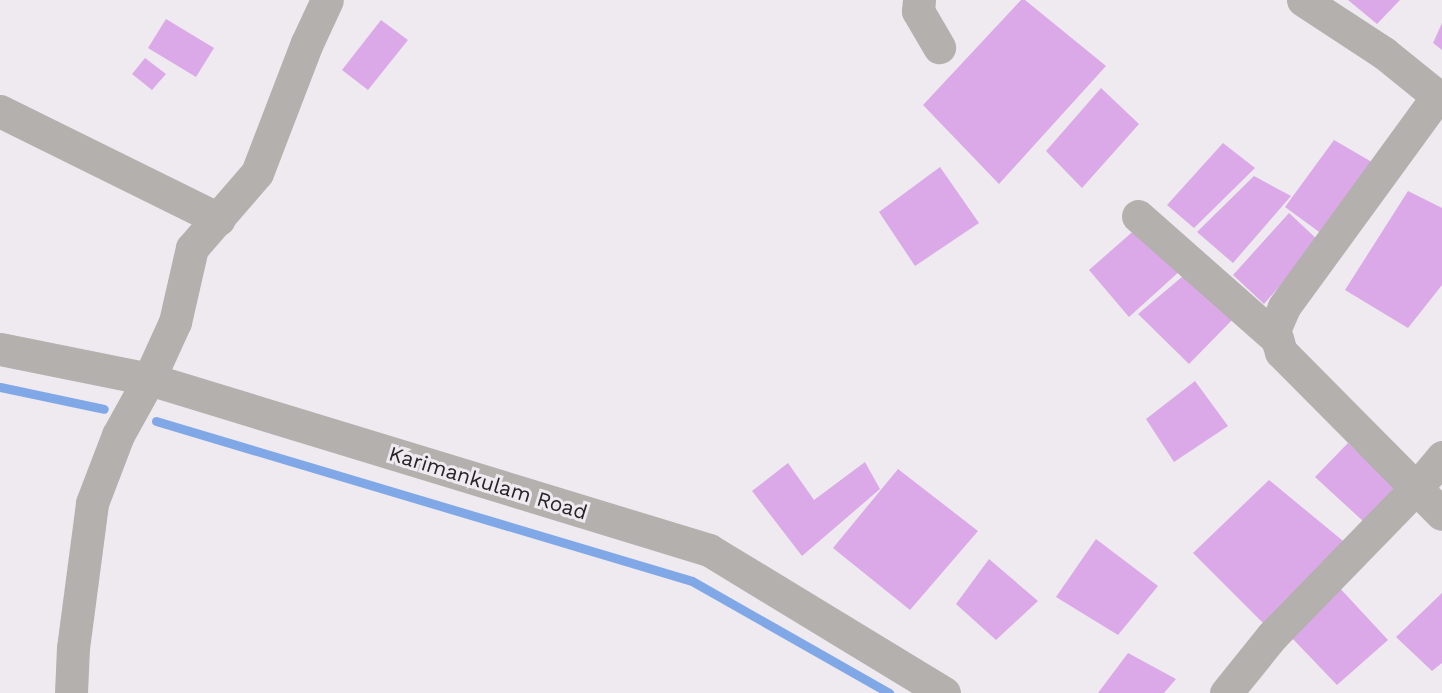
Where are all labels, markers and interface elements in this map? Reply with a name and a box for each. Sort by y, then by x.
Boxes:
street label: Karimankulam Road [386,441,590,525]

